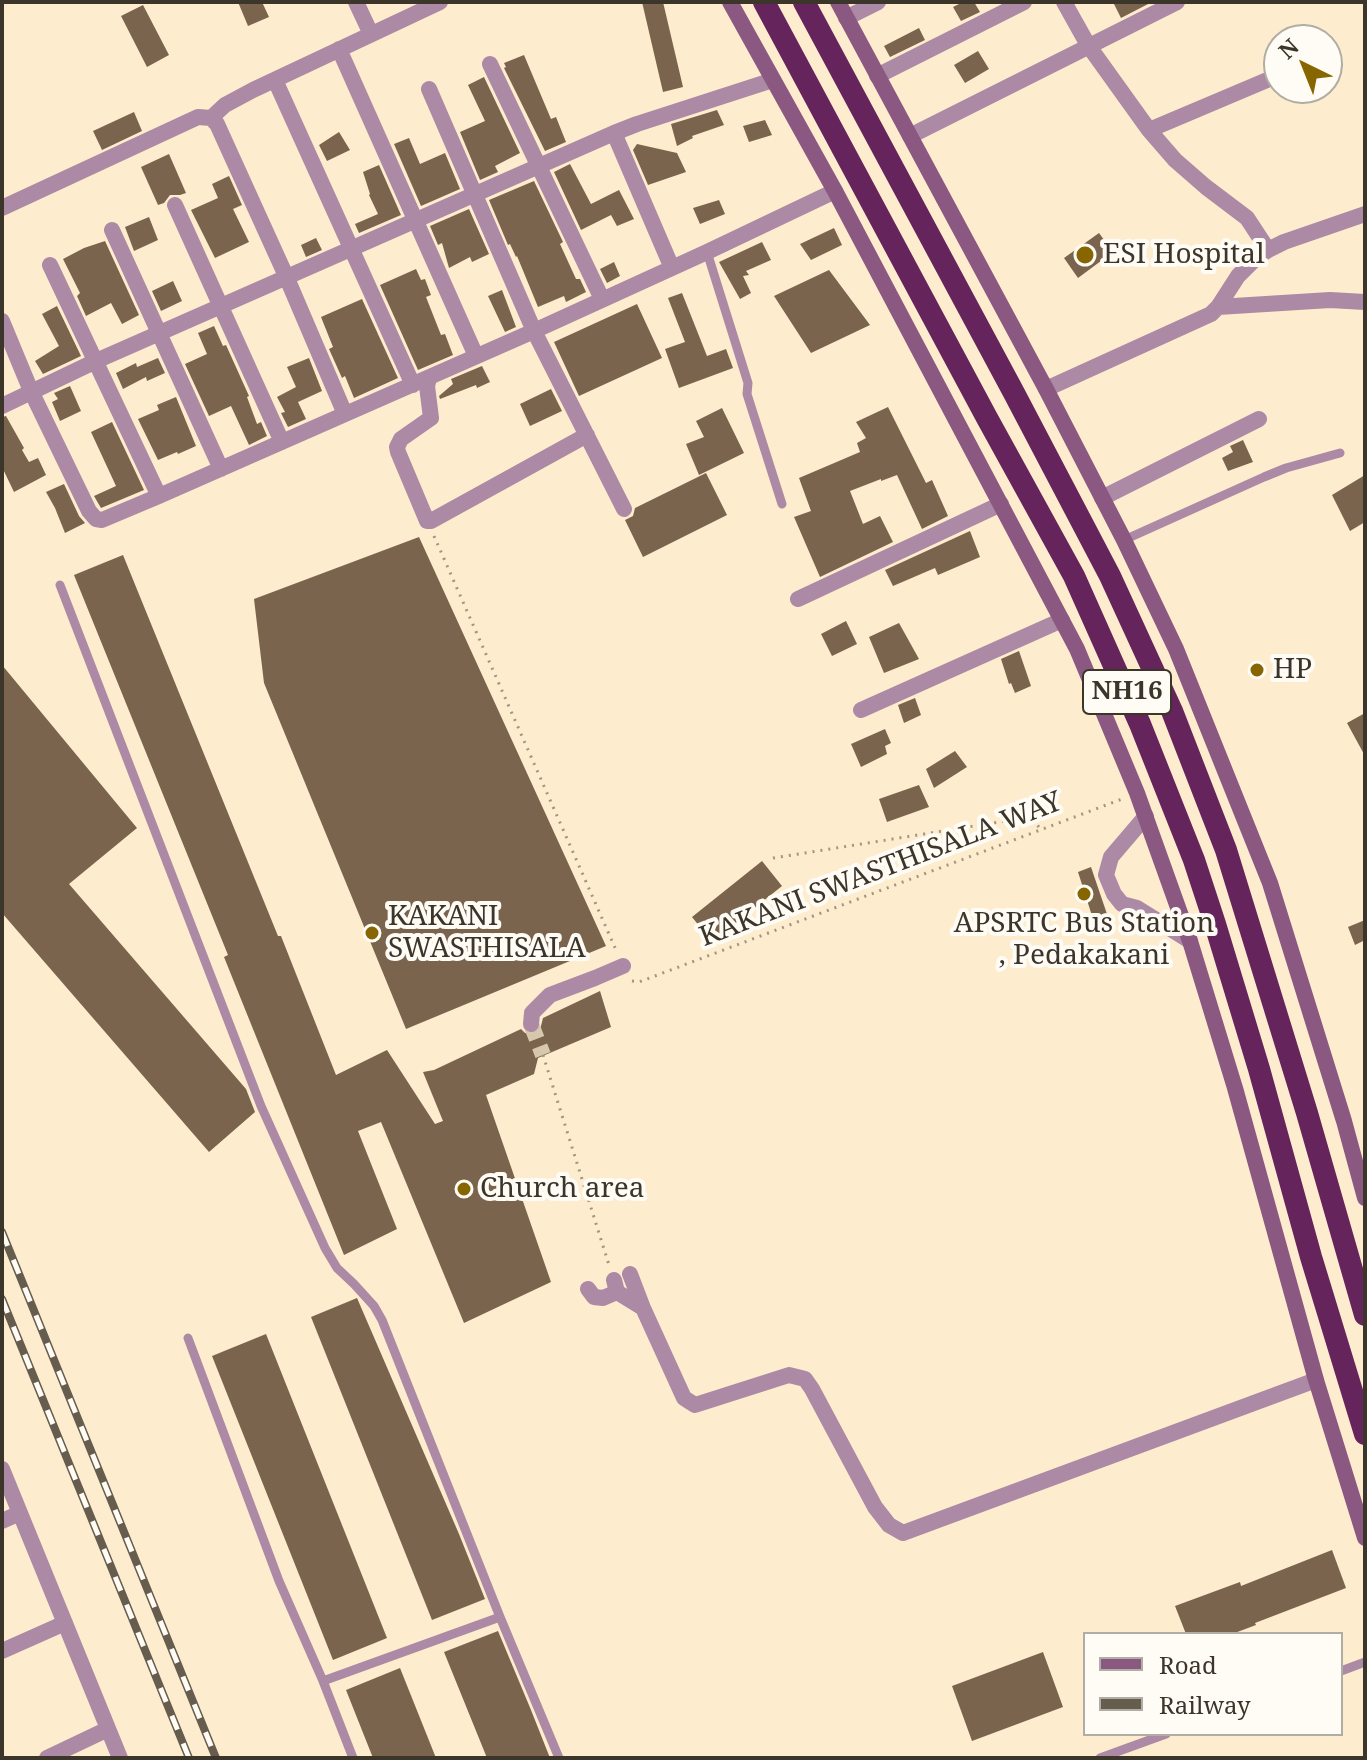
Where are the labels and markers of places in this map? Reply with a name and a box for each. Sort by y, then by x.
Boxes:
place label: ESI Hospital [1103,238,1265,272]
marker: ESI Hospital [1074,244,1096,266]
place label: HP [1273,653,1312,687]
marker: HP [1248,661,1266,679]
marker: APSRTC Bus Station , Pedakakani [1075,885,1093,903]
place label: KAKANI SWASTHISALA [388,900,586,966]
place label: APSRTC Bus Station , Pedakakani [954,907,1214,973]
marker: KAKANI SWASTHISALA [363,924,381,942]
place label: Church area [480,1172,644,1206]
marker: Church area [455,1180,473,1198]

